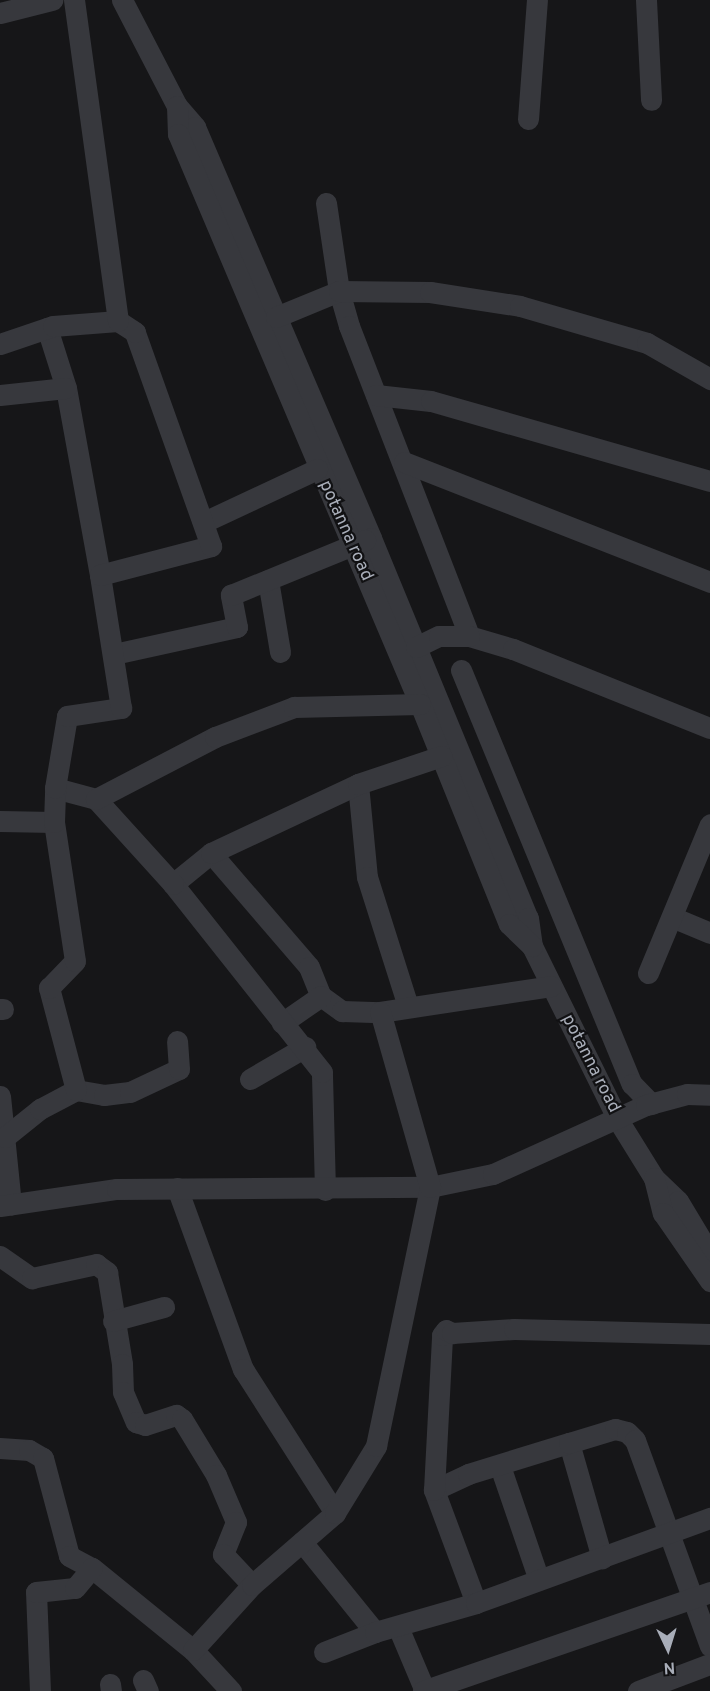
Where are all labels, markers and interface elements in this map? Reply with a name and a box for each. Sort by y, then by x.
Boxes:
street label: potanna road [313,477,377,585]
street label: potanna road [556,1011,624,1117]
north arrow [638,1619,698,1679]
text: N [663,1657,676,1677]

